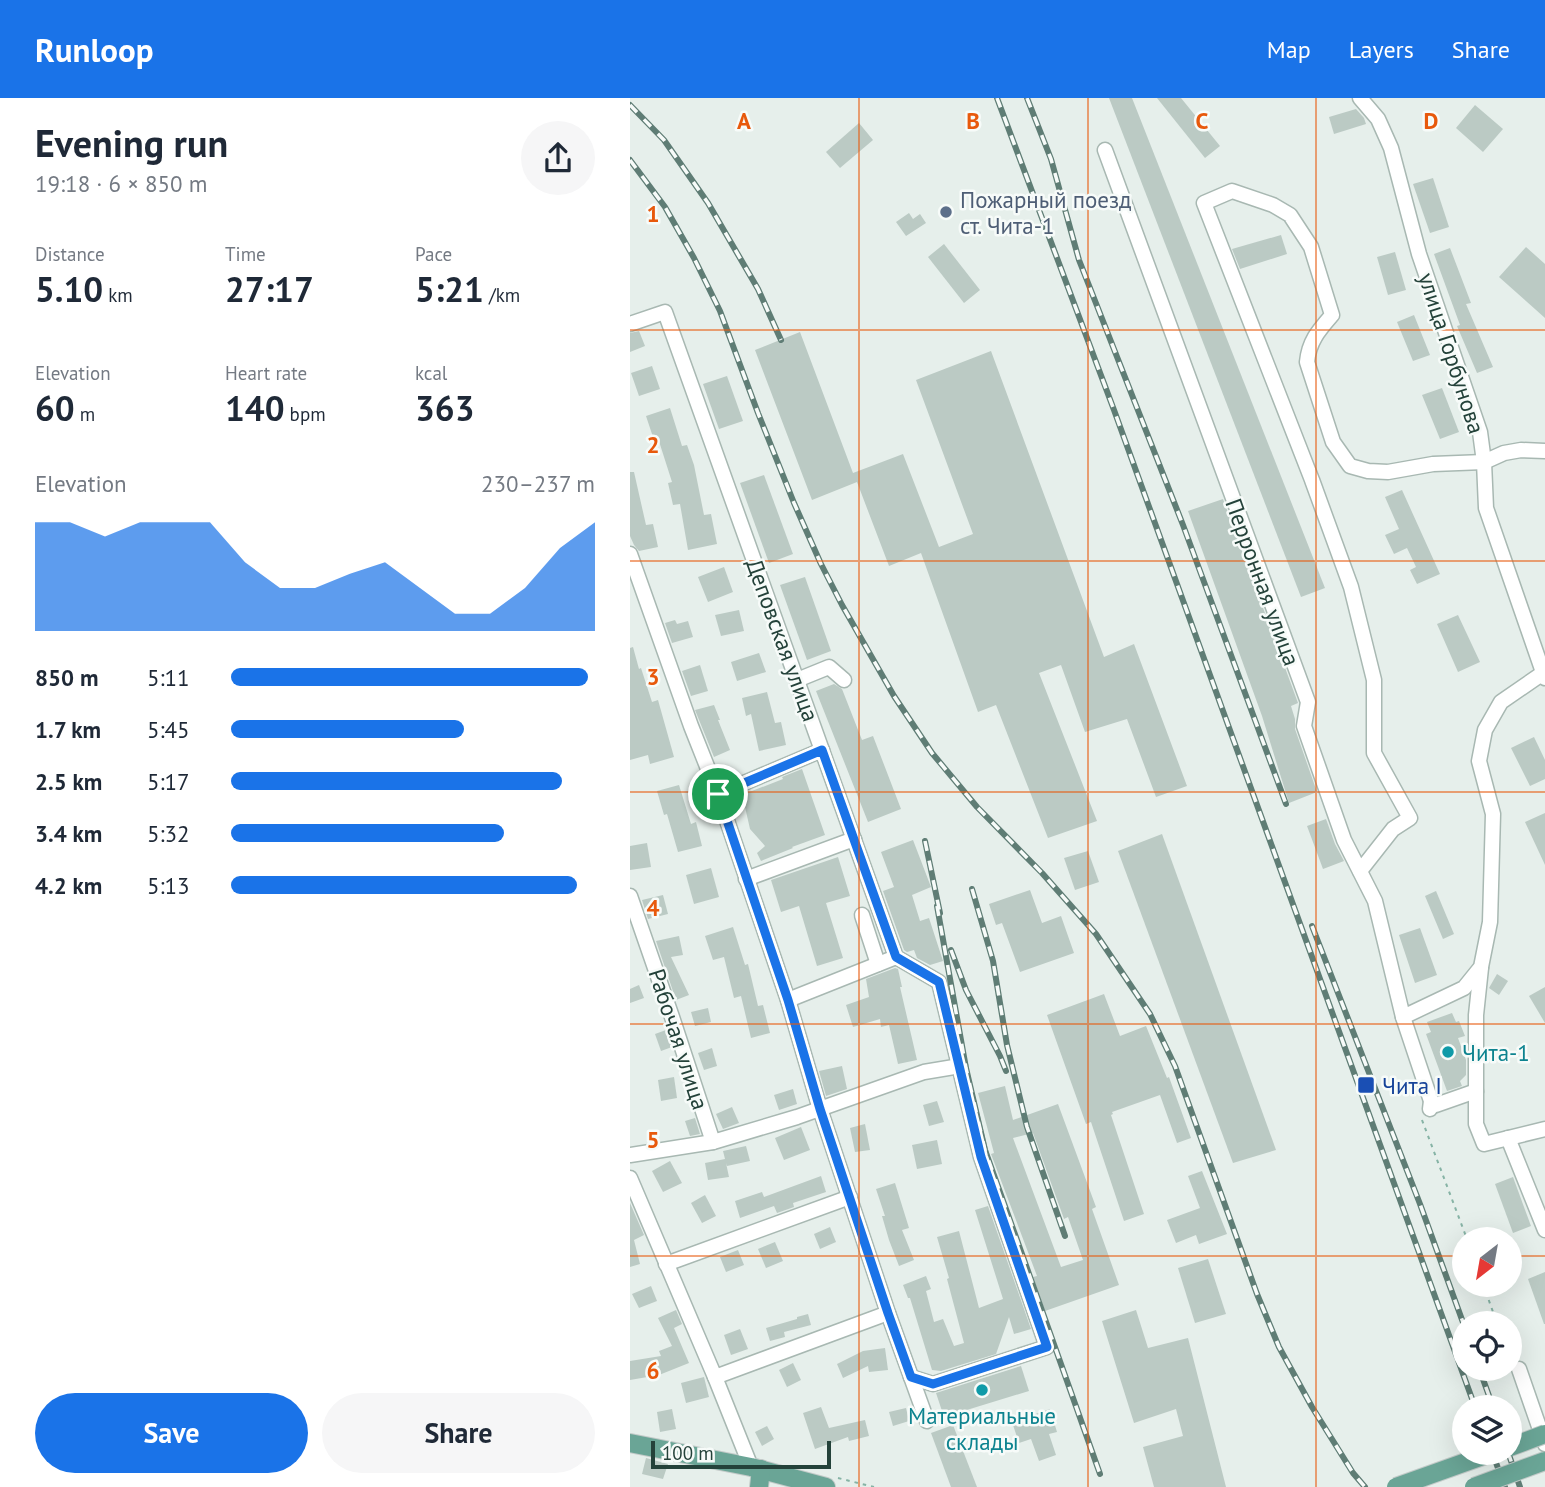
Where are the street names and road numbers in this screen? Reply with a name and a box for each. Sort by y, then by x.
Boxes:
street label: улица Горбунова [1412,269,1492,437]
street label: Перронная улица [1219,494,1307,670]
street label: Деповская улица [740,555,826,725]
street label: Рабочая улица [643,965,715,1113]

